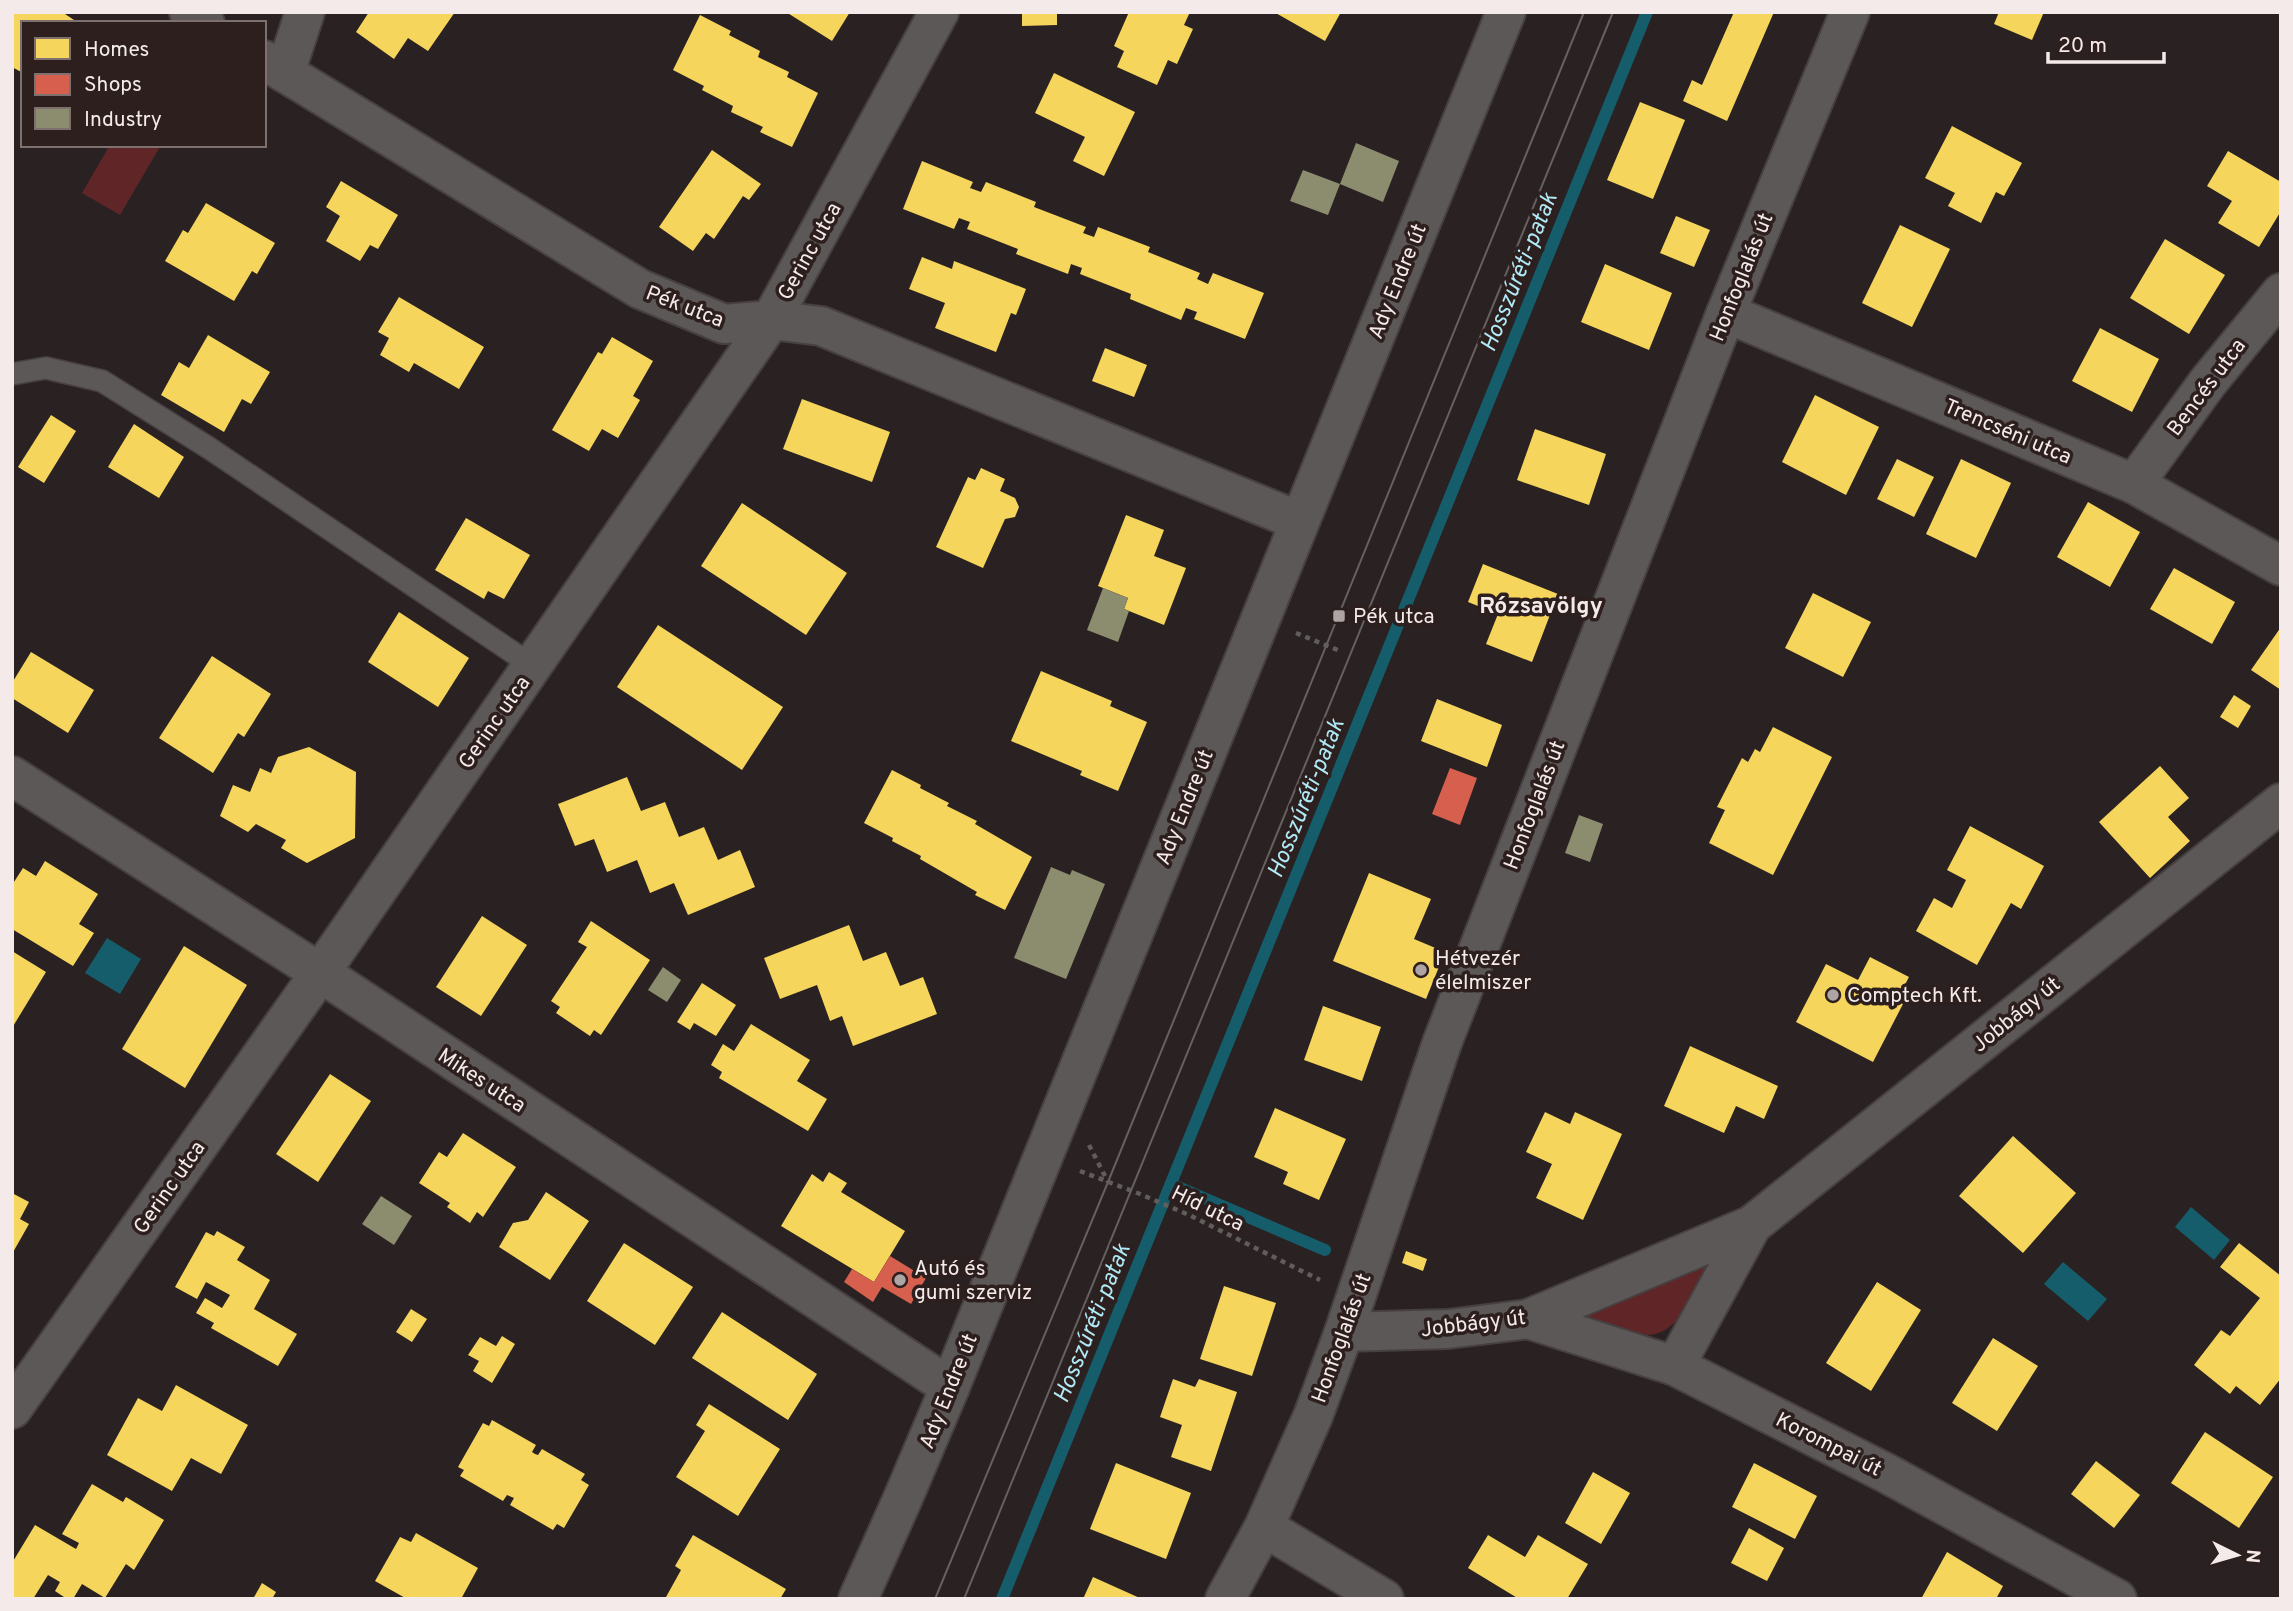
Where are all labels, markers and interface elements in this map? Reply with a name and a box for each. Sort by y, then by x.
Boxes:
legend [21,21,266,147]
scale bar [2048,21,2164,65]
text: 20 m [2058,33,2107,60]
text: Homes [84,37,149,64]
text: Shops [84,72,142,99]
text: Industry [84,107,162,134]
water label: Hosszúréti-patak [1475,189,1566,357]
street label: Gerinc utca [772,198,848,305]
street label: Honfoglalás út [1704,209,1780,346]
street label: Ady Endre út [1363,220,1434,343]
street label: Pék utca [642,280,727,335]
street label: Bencés utca [2162,334,2253,442]
street label: Trencséni utca [1940,393,2075,471]
district label: Rózsavölgy [1479,593,1603,622]
place label: Pék utca [1353,604,1435,631]
marker: Pék utca [1331,608,1347,624]
street label: Gerinc utca [453,671,537,775]
water label: Hosszúréti-patak [1262,715,1353,883]
street label: Honfoglalás út [1498,737,1572,874]
street label: Ady Endre út [1150,746,1221,869]
place label: Hétvezér élelmiszer [1435,946,1531,997]
marker: Hétvezér élelmiszer [1413,962,1429,978]
street label: Jobbágy út [1967,971,2067,1059]
place label: Comptech Kft. [1847,983,1982,1010]
marker: Comptech Kft. [1825,987,1841,1003]
street label: Mikes utca [432,1043,530,1120]
street label: Gerinc utca [128,1136,212,1240]
street label: Híd utca [1167,1180,1248,1239]
water label: Hosszúréti-patak [1048,1240,1139,1408]
place label: Autó és gumi szerviz [914,1256,1032,1307]
street label: Honfoglalás út [1306,1270,1378,1407]
marker: Autó és gumi szerviz [892,1272,908,1288]
street label: Jobbágy út [1419,1305,1527,1344]
street label: Ady Endre út [914,1330,985,1453]
street label: Korompai út [1771,1407,1886,1484]
north arrow [2202,1520,2272,1590]
text: N [2239,1548,2264,1564]

